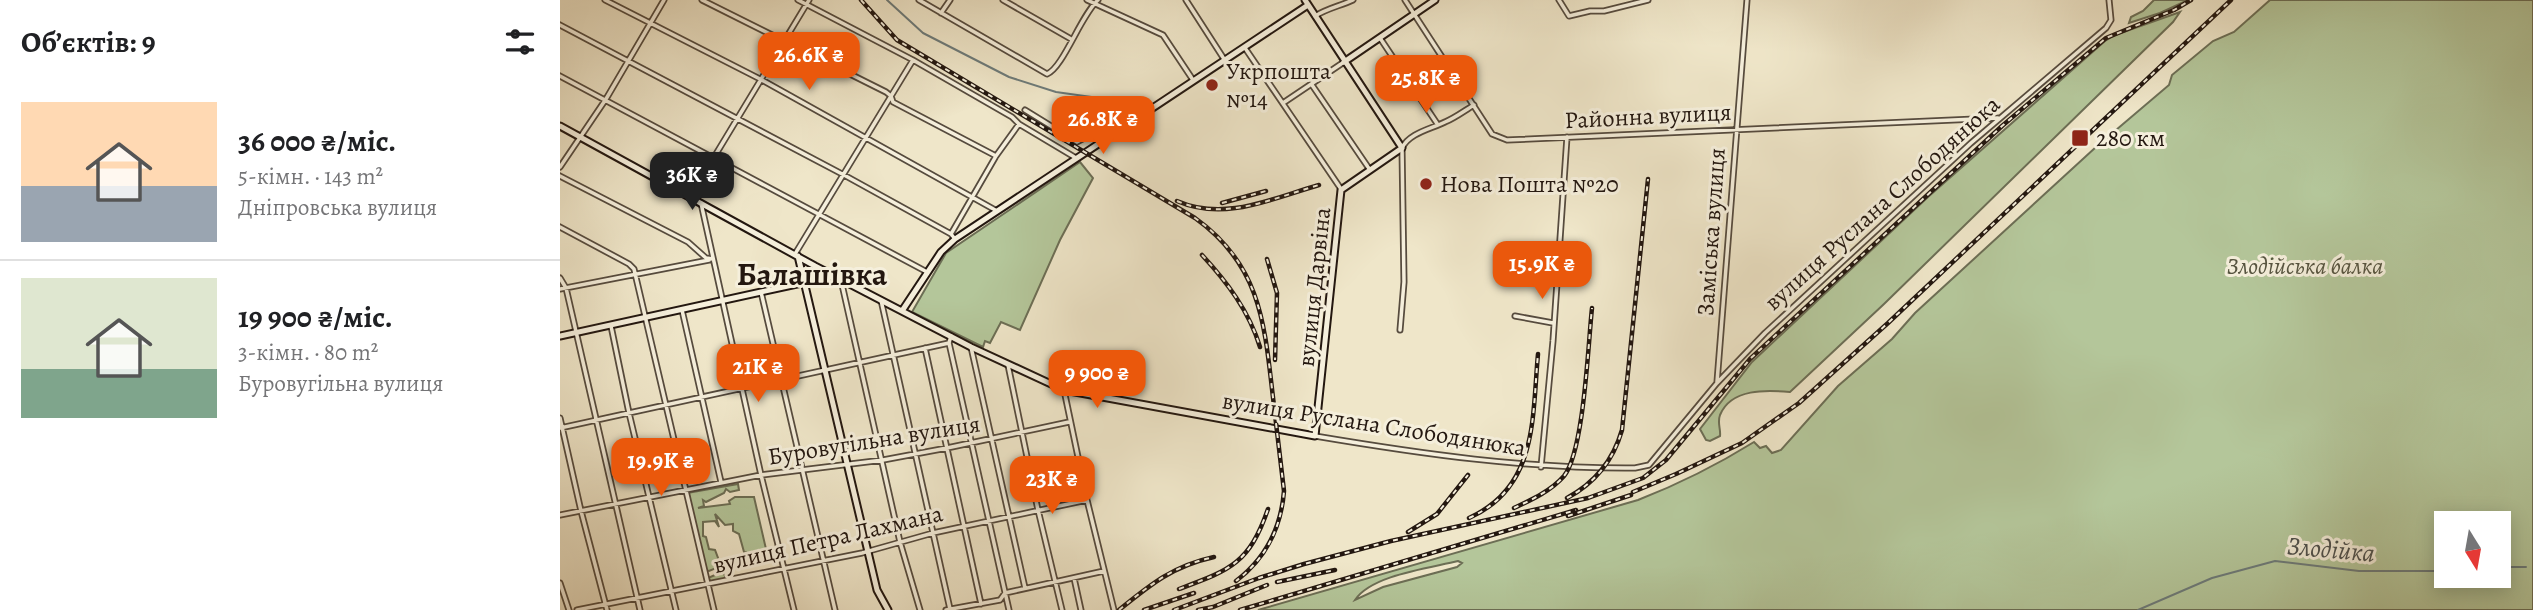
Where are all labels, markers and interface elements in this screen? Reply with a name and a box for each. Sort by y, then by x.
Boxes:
text: Об’єктів: 9 [21,22,156,62]
icon: filters [501,23,539,61]
pin: 26.6K ₴ [744,32,874,92]
text: 26.6K ₴ [774,39,844,70]
place label: Укрпошта №14 [1226,55,1331,115]
pin: 25.8K ₴ [1361,55,1491,115]
text: 25.8K ₴ [1391,62,1461,93]
marker: Укрпошта №14 [1204,77,1220,93]
street label: вулиця Руслана Слободянюка [1757,88,2007,318]
pin: 26.8K ₴ [1038,96,1168,156]
street label: Районна вулиця [1564,96,1732,136]
text: 26.8K ₴ [1068,103,1138,134]
text: 36 000 ₴/міс. [238,121,396,161]
place label: 280 км [2096,122,2165,154]
marker: 280 км [2070,128,2090,148]
icon: home [77,130,161,214]
street label: Заміська вулиця [1689,147,1733,317]
pin: 36K ₴ [643,152,741,212]
text: 36K ₴ [666,159,718,190]
text: 5-кімн. · 143 m² [238,161,383,192]
place label: Нова Пошта №20 [1440,168,1619,200]
marker: Нова Пошта №20 [1418,176,1434,192]
text: Дніпровська вулиця [238,192,437,223]
street label: вулиця Дарвіна [1290,206,1338,368]
pin: 15.9K ₴ [1477,242,1607,301]
text: 15.9K ₴ [1509,248,1575,279]
park label: Злодійська балка [2227,250,2383,282]
district label: Балашівка [737,252,888,296]
text: 19 900 ₴/міс. [238,297,393,337]
icon: home [77,306,161,390]
text: 3-кімн. · 80 m² [238,337,378,368]
pin: 21K ₴ [709,344,807,404]
pin: 9 900 ₴ [1032,350,1162,410]
text: 21K ₴ [733,351,783,382]
text: 9 900 ₴ [1065,357,1129,388]
text: Буровугільна вулиця [238,368,443,399]
street label: вулиця Руслана Слободянюка [1220,384,1528,464]
street label: Буровугільна вулиця [766,407,982,473]
pin: 19.9K ₴ [596,438,726,498]
text: 19.9K ₴ [627,445,695,476]
pin: 23K ₴ [1003,456,1101,516]
text: 23K ₴ [1026,463,1078,494]
street label: вулиця Петра Лахмана [710,497,946,581]
north arrow [2434,511,2511,588]
map controls [2434,511,2511,588]
water label: Злодійка [2286,528,2376,571]

